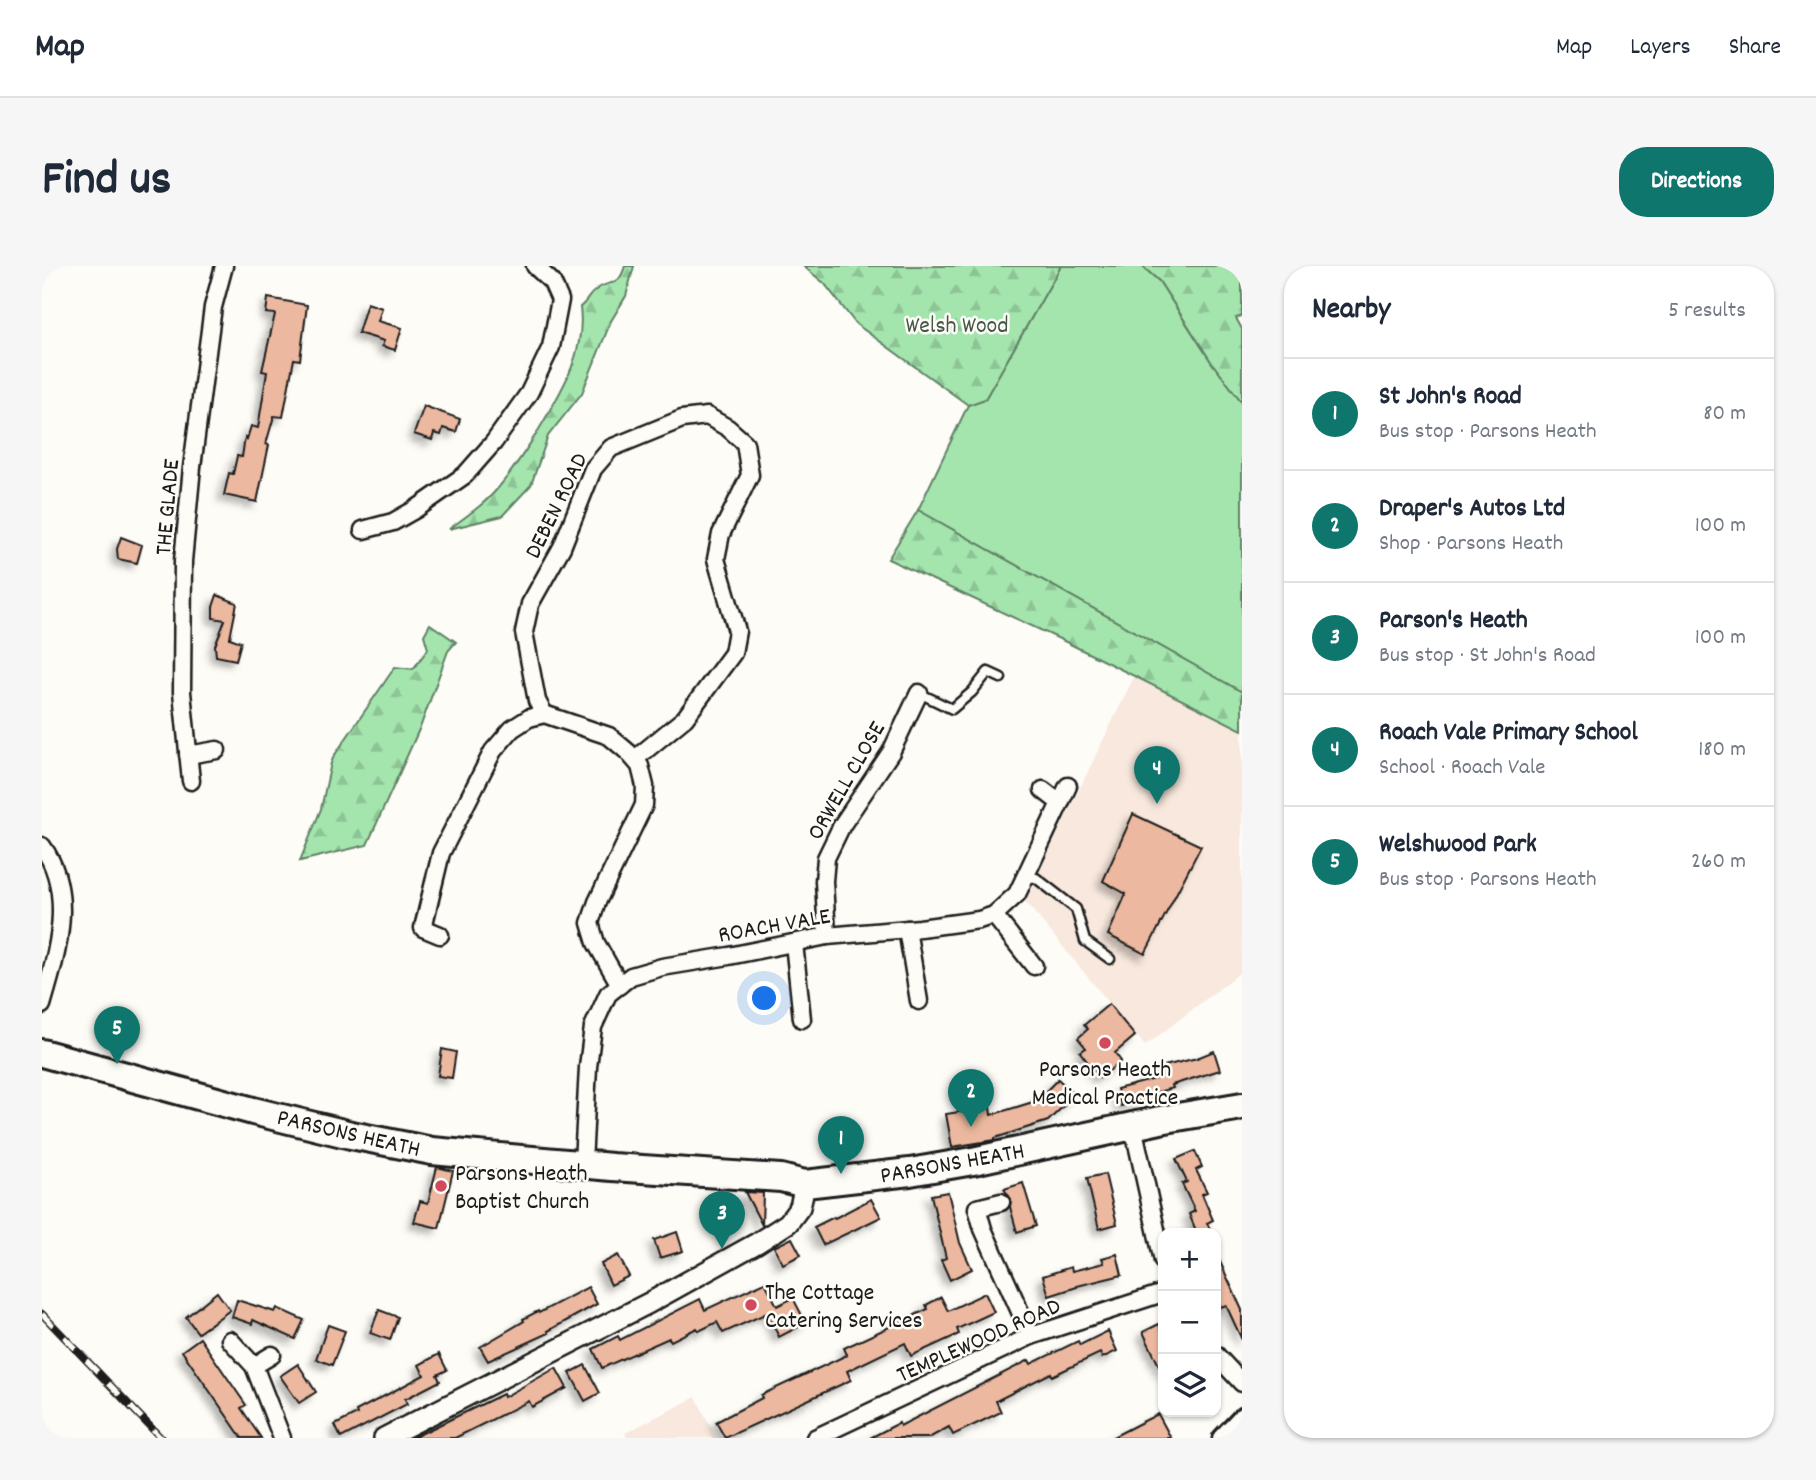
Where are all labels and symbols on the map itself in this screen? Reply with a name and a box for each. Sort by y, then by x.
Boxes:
park label: Welsh Wood [905,310,1009,344]
street label: DEBEN ROAD [517,448,598,565]
street label: THE GLADE [148,458,190,557]
street label: ORWELL CLOSE [800,716,895,847]
pin: 4 [1134,746,1180,804]
street label: ROACH VALE [716,900,833,954]
your location [747,981,781,1015]
pin: 5 [94,1006,140,1064]
marker: Parsons Heath Medical Practice [1097,1035,1113,1051]
place label: Parsons Heath Medical Practice [1032,1054,1178,1116]
pin: 2 [948,1069,994,1127]
street label: PARSONS HEATH [273,1102,423,1168]
pin: 1 [818,1116,864,1174]
street label: PARSONS HEATH [878,1136,1027,1194]
place label: Parsons Heath Baptist Church [455,1158,589,1220]
marker: Parsons Heath Baptist Church [433,1178,449,1194]
pin: 3 [699,1191,745,1249]
place label: The Cottage Catering Services [765,1277,923,1339]
street label: TEMPLEWOOD ROAD [892,1290,1067,1393]
marker: The Cottage Catering Services [743,1297,759,1313]

